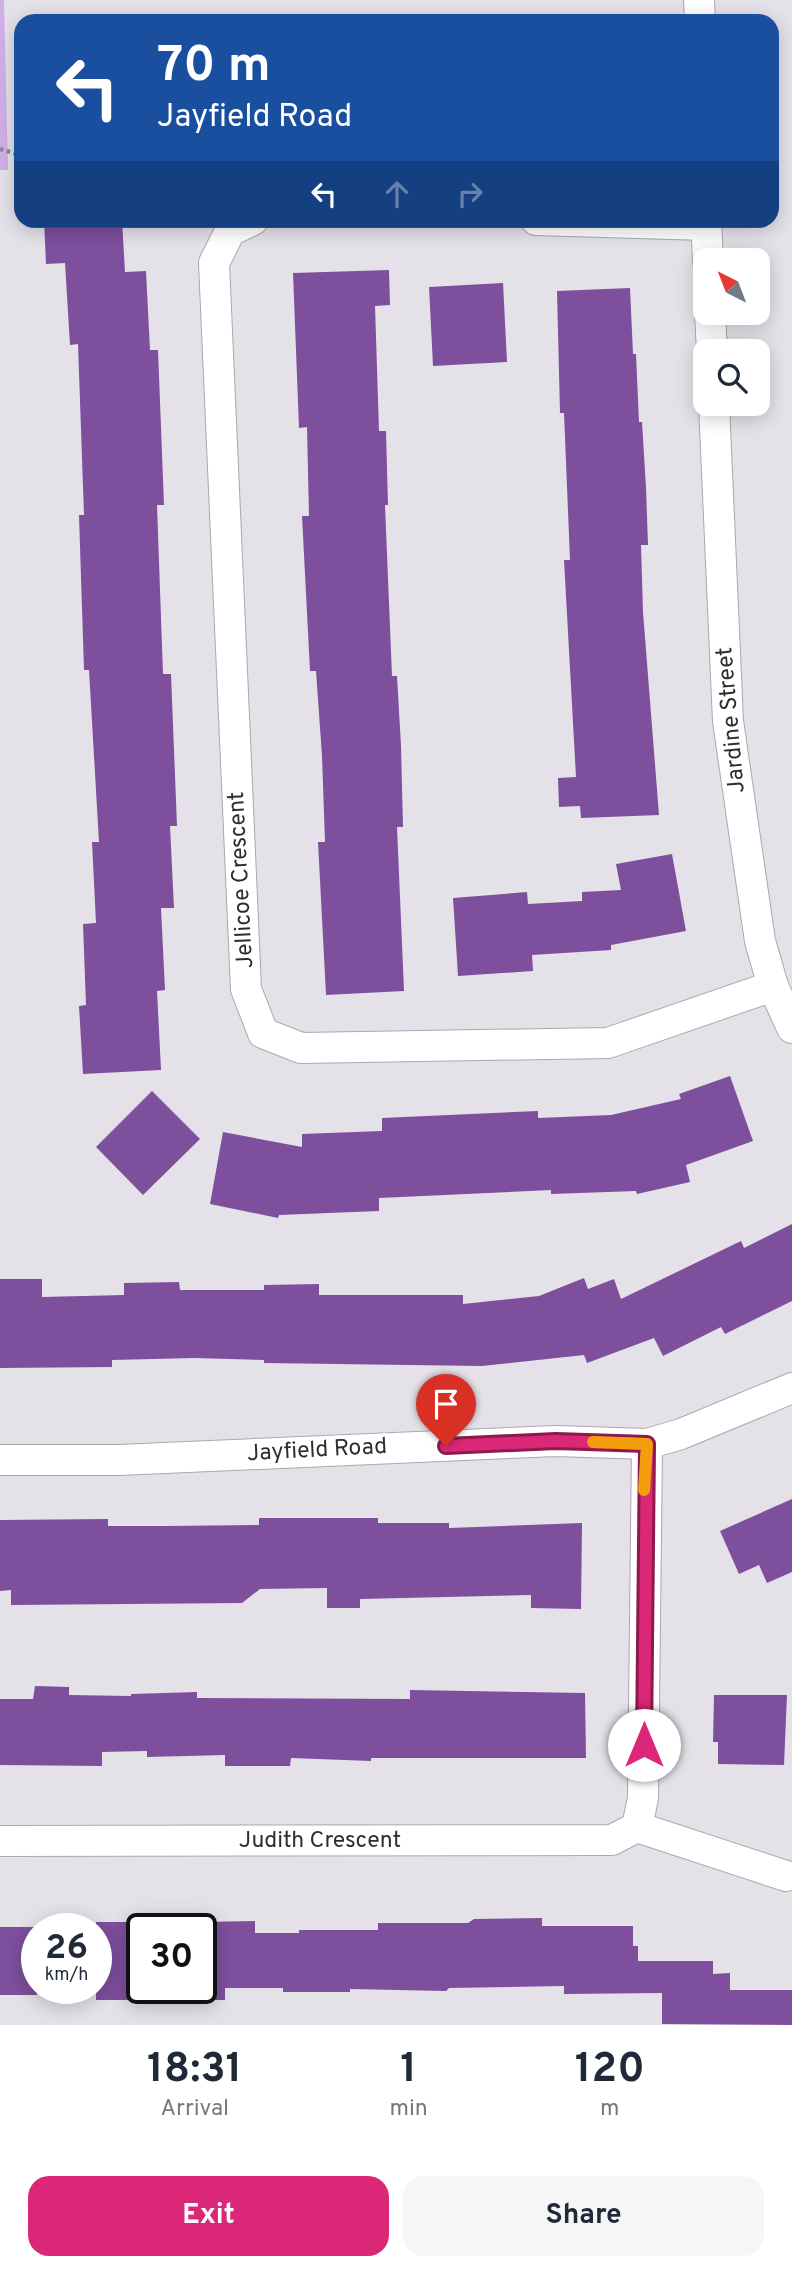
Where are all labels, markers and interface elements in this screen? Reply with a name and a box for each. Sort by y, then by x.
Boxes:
text: 70 m [157,37,271,99]
icon: left [42,42,133,133]
text: Jayfield Road [157,98,352,138]
icon: left [305,175,343,213]
icon: ahead [378,175,416,213]
icon: right [451,175,489,213]
north arrow [693,248,770,326]
map controls [693,248,770,416]
button: search [693,339,770,416]
street label: Jardine Street [711,646,753,794]
street label: Jellicoe Crescent [223,791,261,969]
pin [416,1374,476,1446]
icon: arrive [427,1385,465,1423]
street label: Jayfield Road [246,1433,388,1469]
position arrow [607,1708,681,1782]
street label: Judith Crescent [239,1827,401,1856]
speed limit sign: 30 [126,1913,217,2004]
text: 26 [45,1927,88,1971]
text: km/h [45,1964,88,1987]
text: 18:31 [147,2044,242,2097]
text: 1 [400,2044,417,2097]
text: 120 [575,2044,645,2097]
text: Arrival [160,2095,229,2124]
text: min [389,2095,428,2124]
text: m [600,2095,620,2124]
button: Exit [28,2176,389,2256]
button: Share [403,2176,764,2256]

